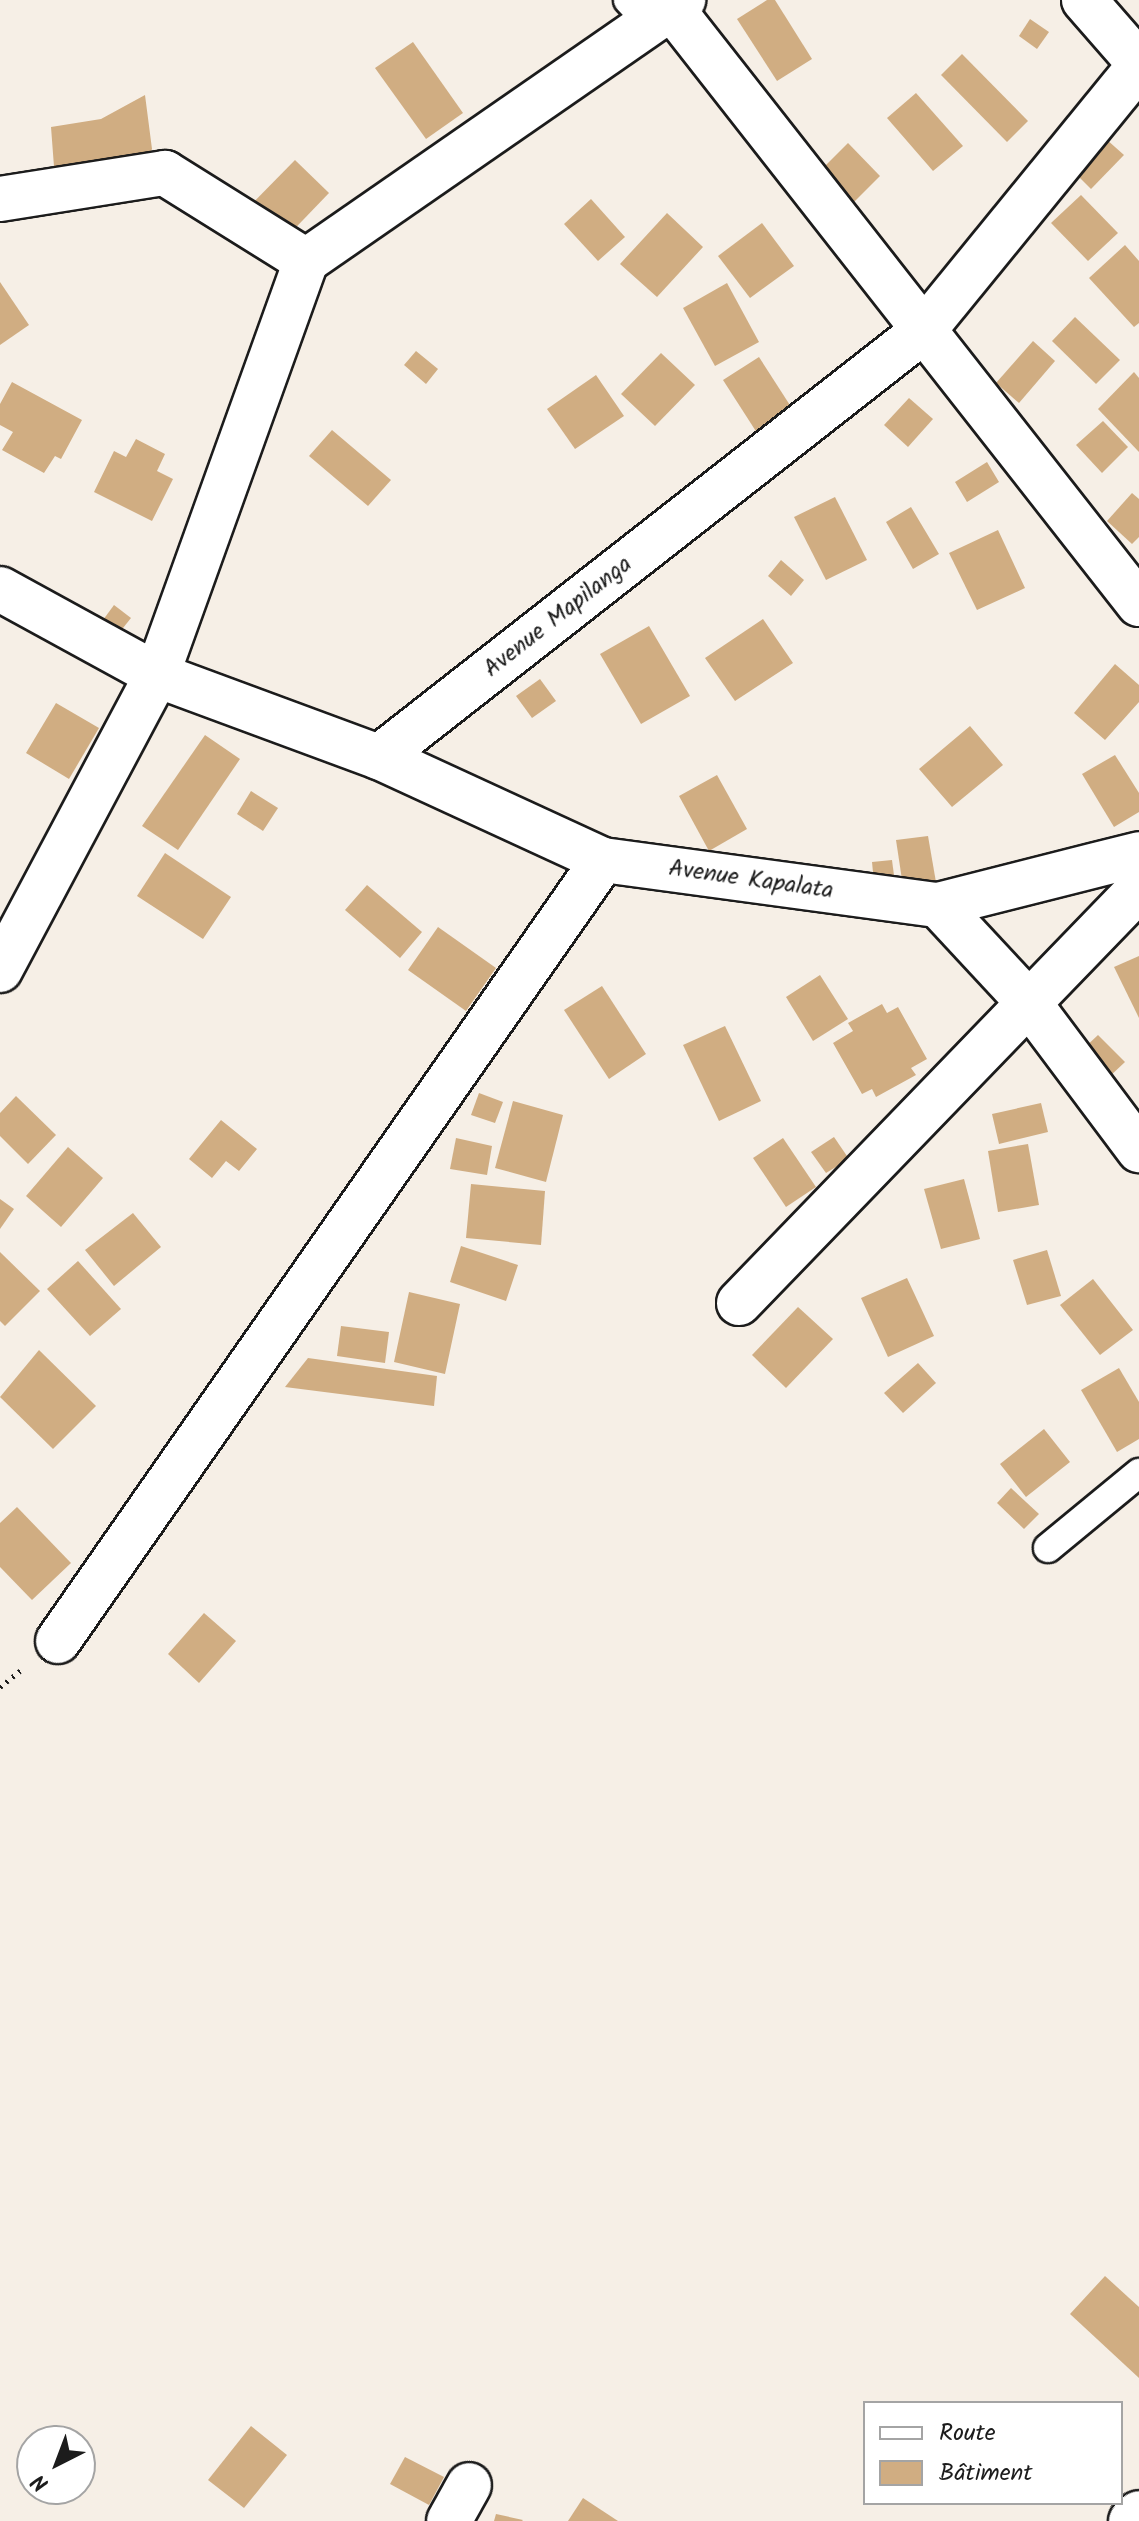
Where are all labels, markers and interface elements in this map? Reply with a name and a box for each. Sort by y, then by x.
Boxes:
street label: Avenue Mapilanga [478,550,638,684]
street label: Avenue Kapalata [667,854,835,906]
legend [863,2401,1123,2505]
text: Route [939,2414,996,2453]
north arrow [16,2425,96,2505]
text: Bâtiment [939,2454,1033,2493]
text: N [24,2464,58,2499]

